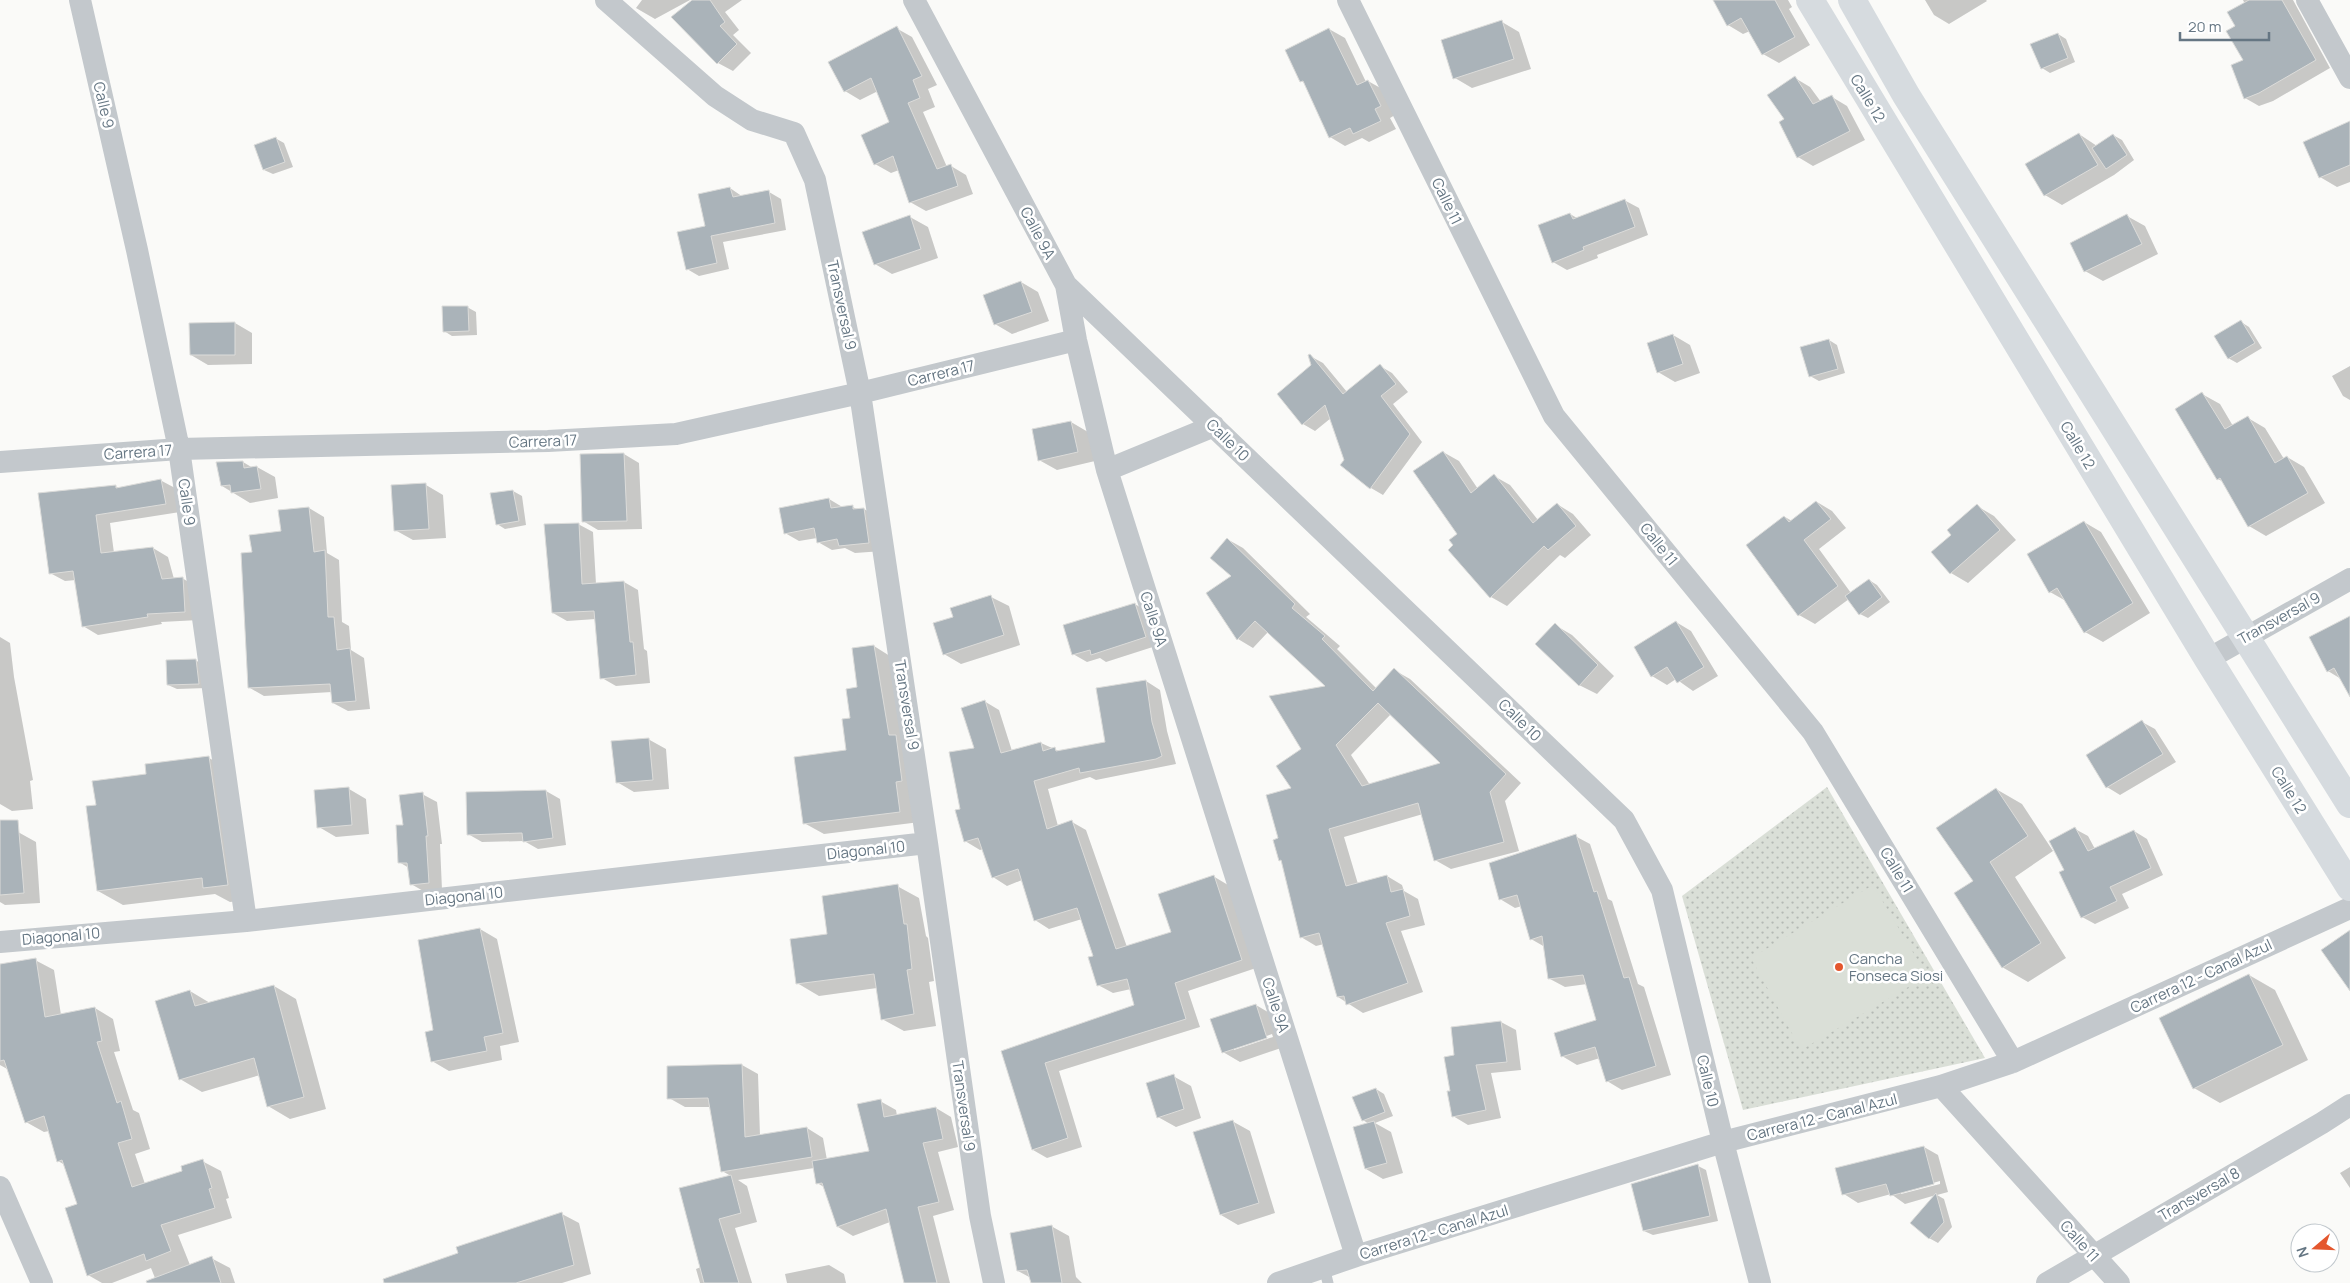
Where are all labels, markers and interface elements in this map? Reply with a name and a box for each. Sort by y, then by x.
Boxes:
scale bar [2180,10,2269,42]
text: 20 m [2188,16,2221,37]
street label: Calle 12 [1846,70,1890,126]
street label: Calle 9 [88,80,120,130]
street label: Calle 11 [1427,174,1467,228]
street label: Calle 9A [1015,203,1061,263]
street label: Transversal 9 [822,258,862,352]
street label: Carrera 17 [905,355,977,391]
street label: Calle 10 [1202,414,1254,466]
street label: Calle 12 [2056,417,2100,473]
street label: Carrera 17 [508,429,578,453]
street label: Carrera 17 [103,439,173,465]
street label: Calle 9 [173,477,201,527]
street label: Calle 11 [1635,518,1683,570]
street label: Transversal 9 [2234,587,2324,649]
street label: Calle 9A [1135,589,1173,650]
street label: Transversal 9 [889,658,925,752]
street label: Calle 10 [1494,694,1546,746]
street label: Calle 12 [2266,762,2312,818]
street label: Diagonal 10 [826,835,906,865]
street label: Calle 11 [1875,843,1919,897]
street label: Diagonal 10 [424,881,504,911]
street label: Diagonal 10 [21,922,101,950]
street label: Carrera 12 - Canal Azul [2127,934,2275,1018]
place label: Cancha Fonseca Siosi [1849,948,1943,986]
marker: Cancha Fonseca Siosi [1833,961,1845,973]
street label: Calle 9A [1257,975,1295,1036]
street label: Calle 10 [1692,1053,1724,1109]
street label: Transversal 9 [947,1059,981,1153]
street label: Carrera 12 - Canal Azul [1745,1088,1899,1146]
street label: Transversal 8 [2154,1162,2244,1226]
street label: Carrera 12 - Canal Azul [1357,1199,1511,1265]
street label: Calle 11 [2056,1216,2104,1266]
north arrow [2290,1223,2340,1273]
text: N [2292,1245,2313,1260]

